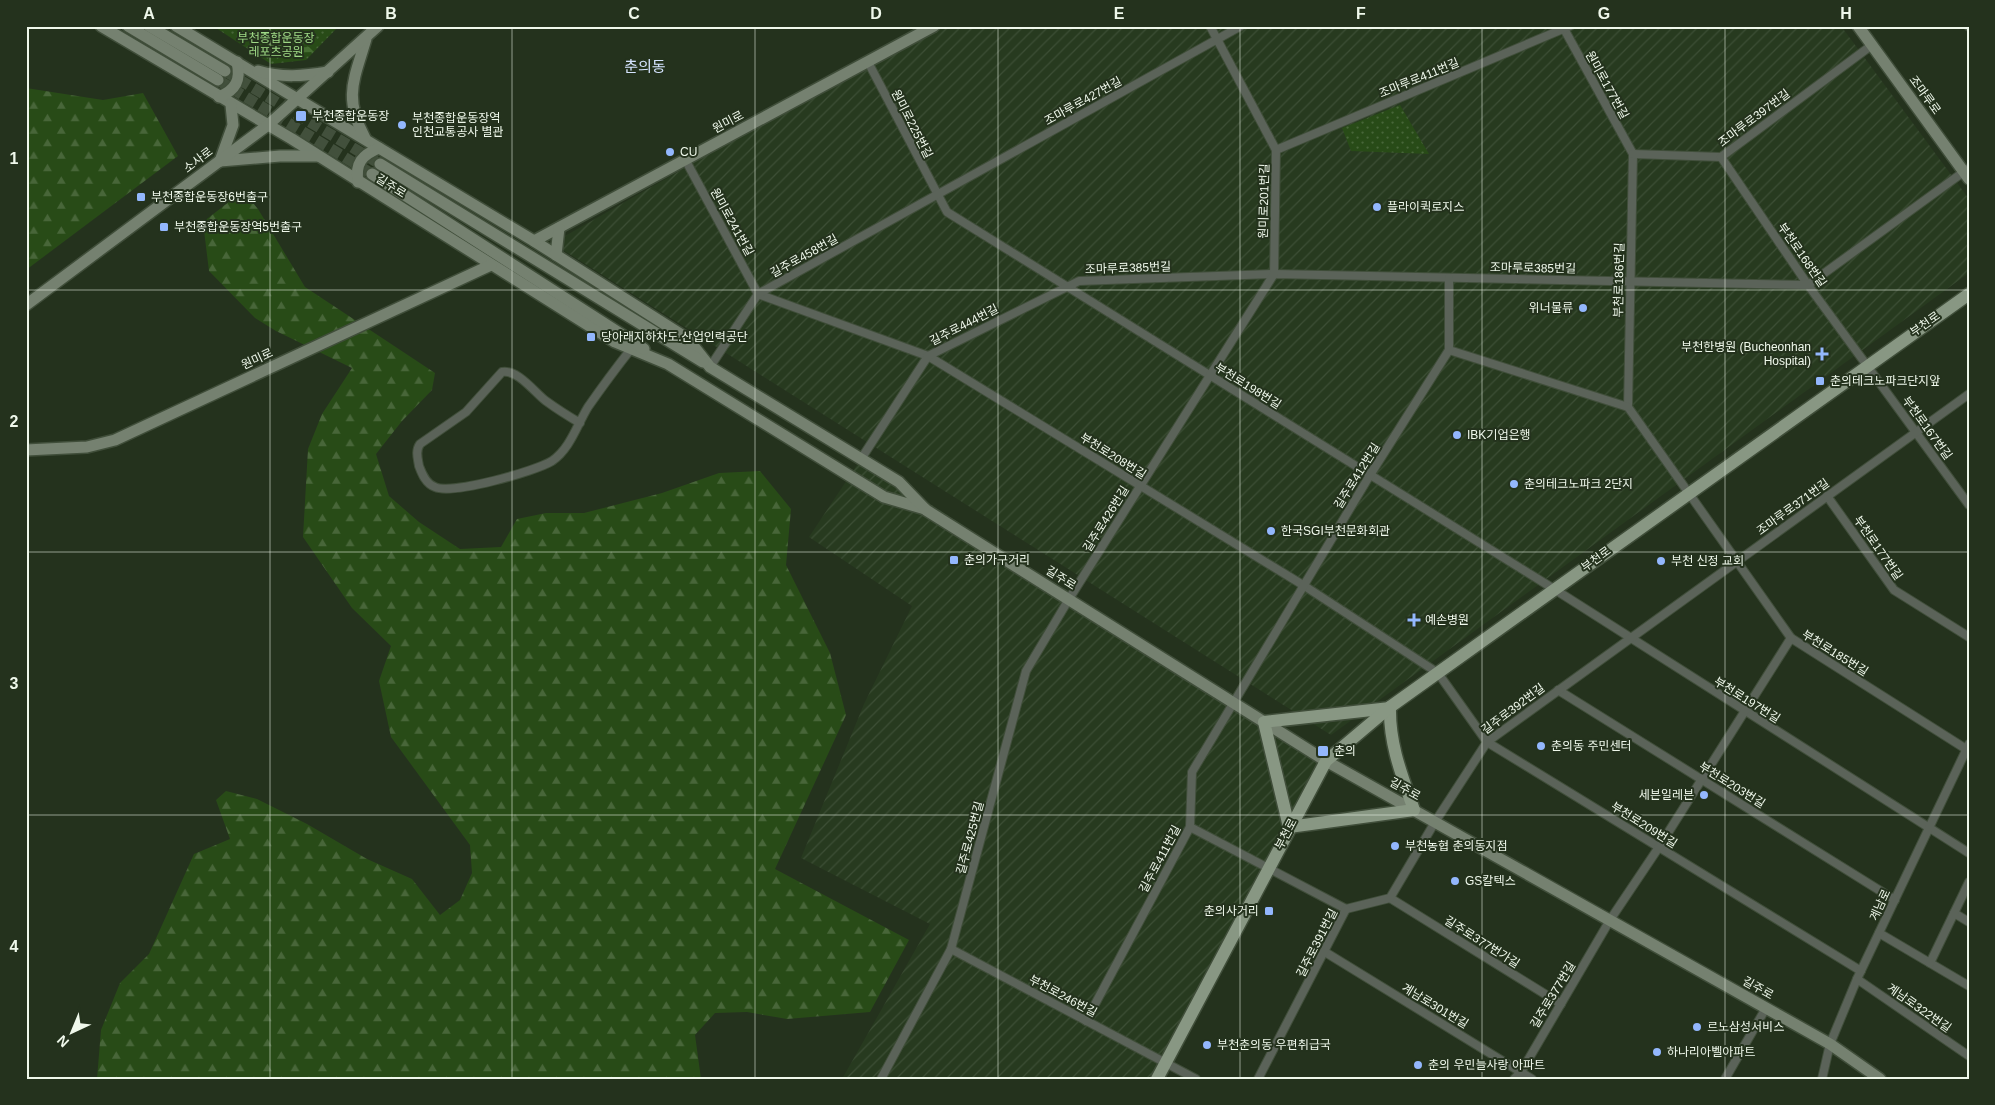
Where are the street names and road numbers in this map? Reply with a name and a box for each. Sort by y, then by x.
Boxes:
street label: 원미로177번길 [1583,49,1631,121]
street label: 조마루로411번길 [1377,56,1461,100]
street label: 조마루로 [1906,73,1944,117]
street label: 조마루로427번길 [1042,74,1124,128]
street label: 조마루로397번길 [1715,86,1793,150]
street label: 원미로225번길 [889,87,935,161]
street label: 원미로 [710,108,746,136]
street label: 소사로 [181,144,215,176]
street label: 원미로201번길 [1256,163,1272,239]
street label: 길주로 [373,171,409,201]
street label: 원미로241번길 [708,186,756,258]
street label: 부천로168번길 [1775,220,1829,290]
street label: 길주로458번길 [768,232,840,280]
street label: 부천로186번길 [1611,242,1627,318]
street label: 조마루로385번길 [1085,259,1171,277]
street label: 조마루로385번길 [1490,260,1576,276]
street label: 길주로444번길 [927,302,1001,348]
street label: 부천로 [1907,309,1943,339]
street label: 원미로 [239,346,275,372]
street label: 부천로198번길 [1212,360,1284,412]
street label: 부천로167번길 [1899,393,1955,463]
street label: 부천로208번길 [1077,430,1149,482]
street label: 길주로412번길 [1331,440,1383,512]
street label: 조마루로371번길 [1754,476,1832,538]
street label: 길주로426번길 [1080,483,1132,555]
street label: 부천로177번길 [1851,513,1905,583]
street label: 부천로 [1578,544,1614,574]
street label: 길주로 [1043,563,1079,593]
street label: 부천로185번길 [1799,627,1871,679]
street label: 부천로197번길 [1711,674,1783,726]
street label: 길주로392번길 [1479,681,1547,737]
street label: 부천로203번길 [1696,759,1768,811]
street label: 길주로 [1387,775,1423,803]
street label: 부천로209번길 [1608,799,1680,851]
street label: 길주로425번길 [954,800,986,876]
street label: 부천로 [1272,816,1300,852]
street label: 길주로411번길 [1136,823,1184,895]
street label: 계남로 [1867,887,1893,923]
street label: 길주로391번길 [1294,906,1340,980]
street label: 길주로377번가길 [1442,913,1522,971]
street label: 길주로377번길 [1528,959,1578,1031]
street label: 부천로246번길 [1026,972,1100,1020]
street label: 길주로 [1740,974,1776,1002]
street label: 계남로301번길 [1399,981,1471,1031]
street label: 계남로322번길 [1884,981,1954,1035]

